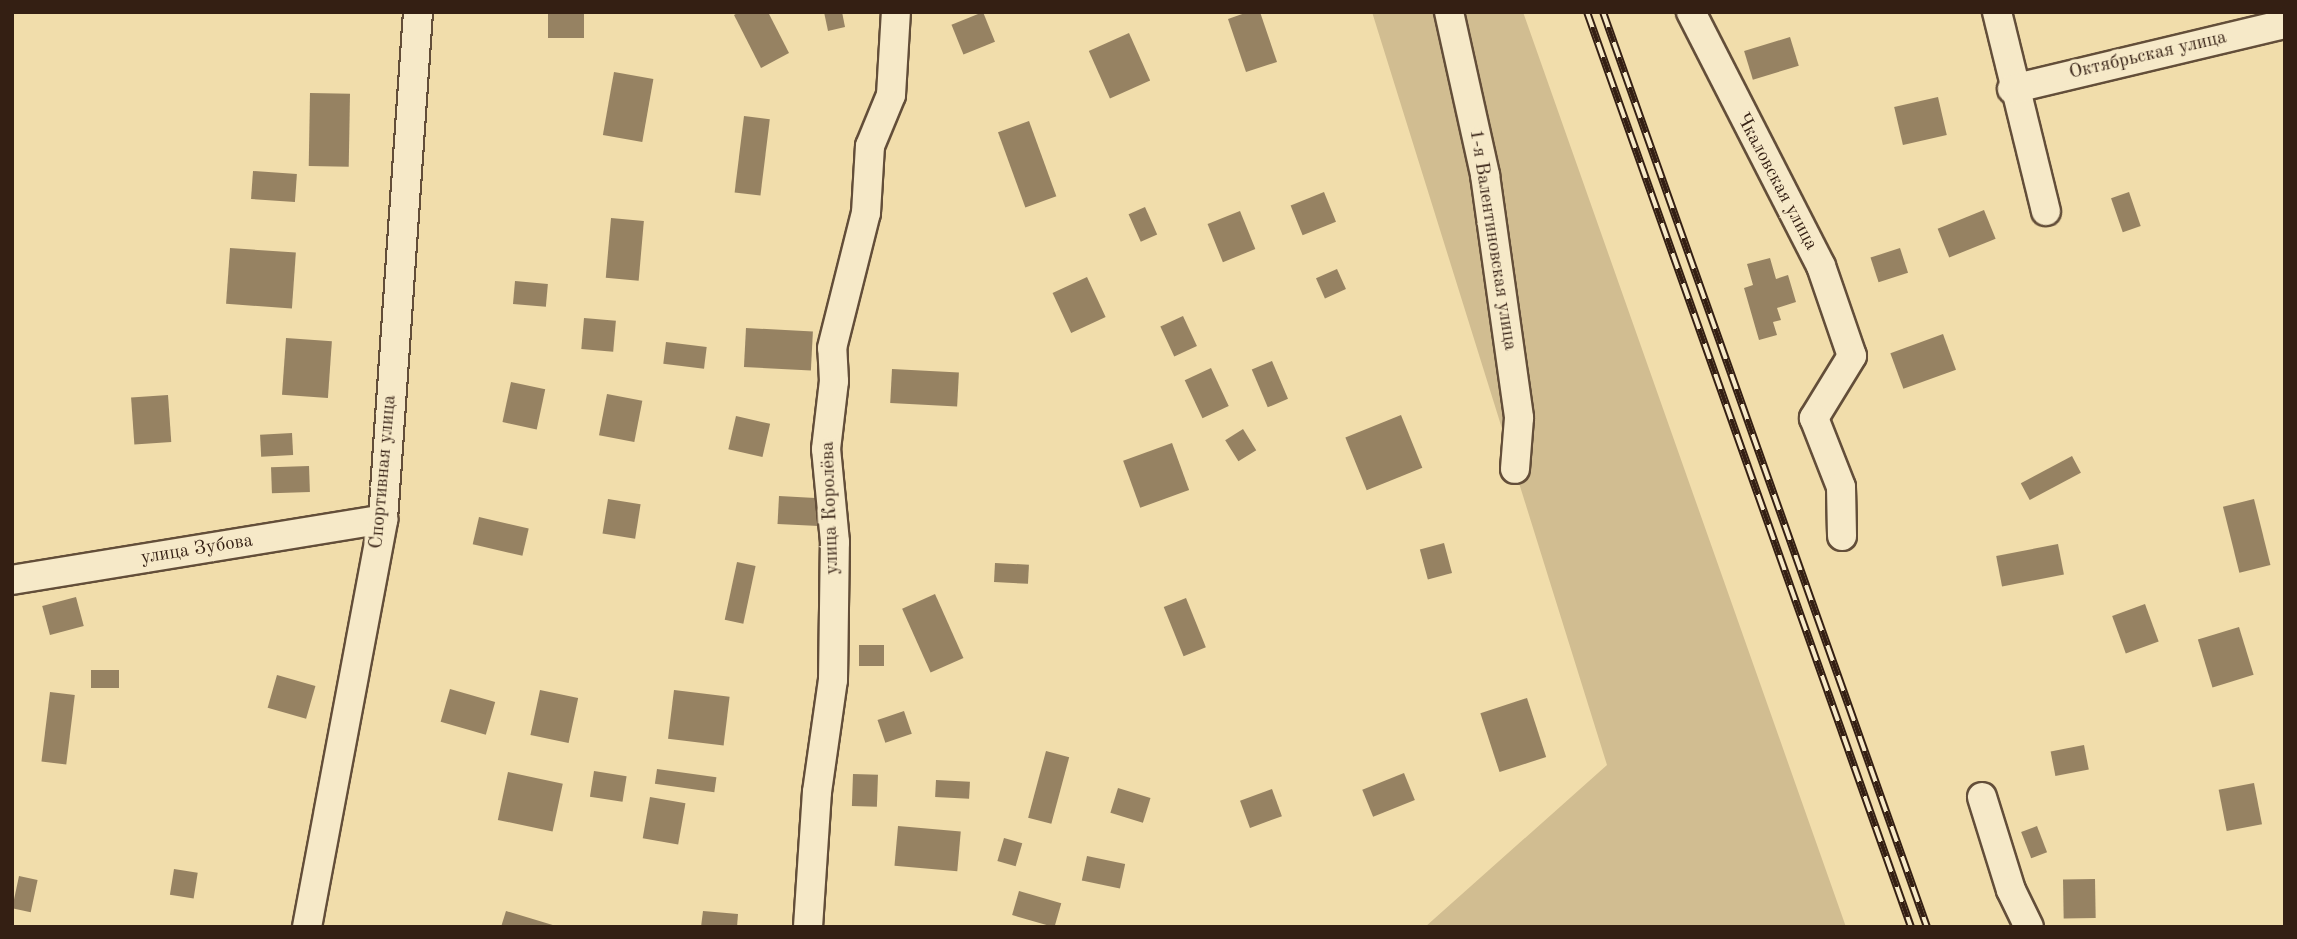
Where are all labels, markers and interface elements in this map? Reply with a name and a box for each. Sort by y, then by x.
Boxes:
street label: Октябрьская улица [2067,27,2229,85]
street label: Чкаловская улица [1730,110,1822,254]
street label: 1-я Валентиновская улица [1463,128,1521,352]
street label: Спортивная улица [366,394,402,550]
street label: улица Королёва [817,441,845,575]
street label: улица Зубова [139,530,255,570]

